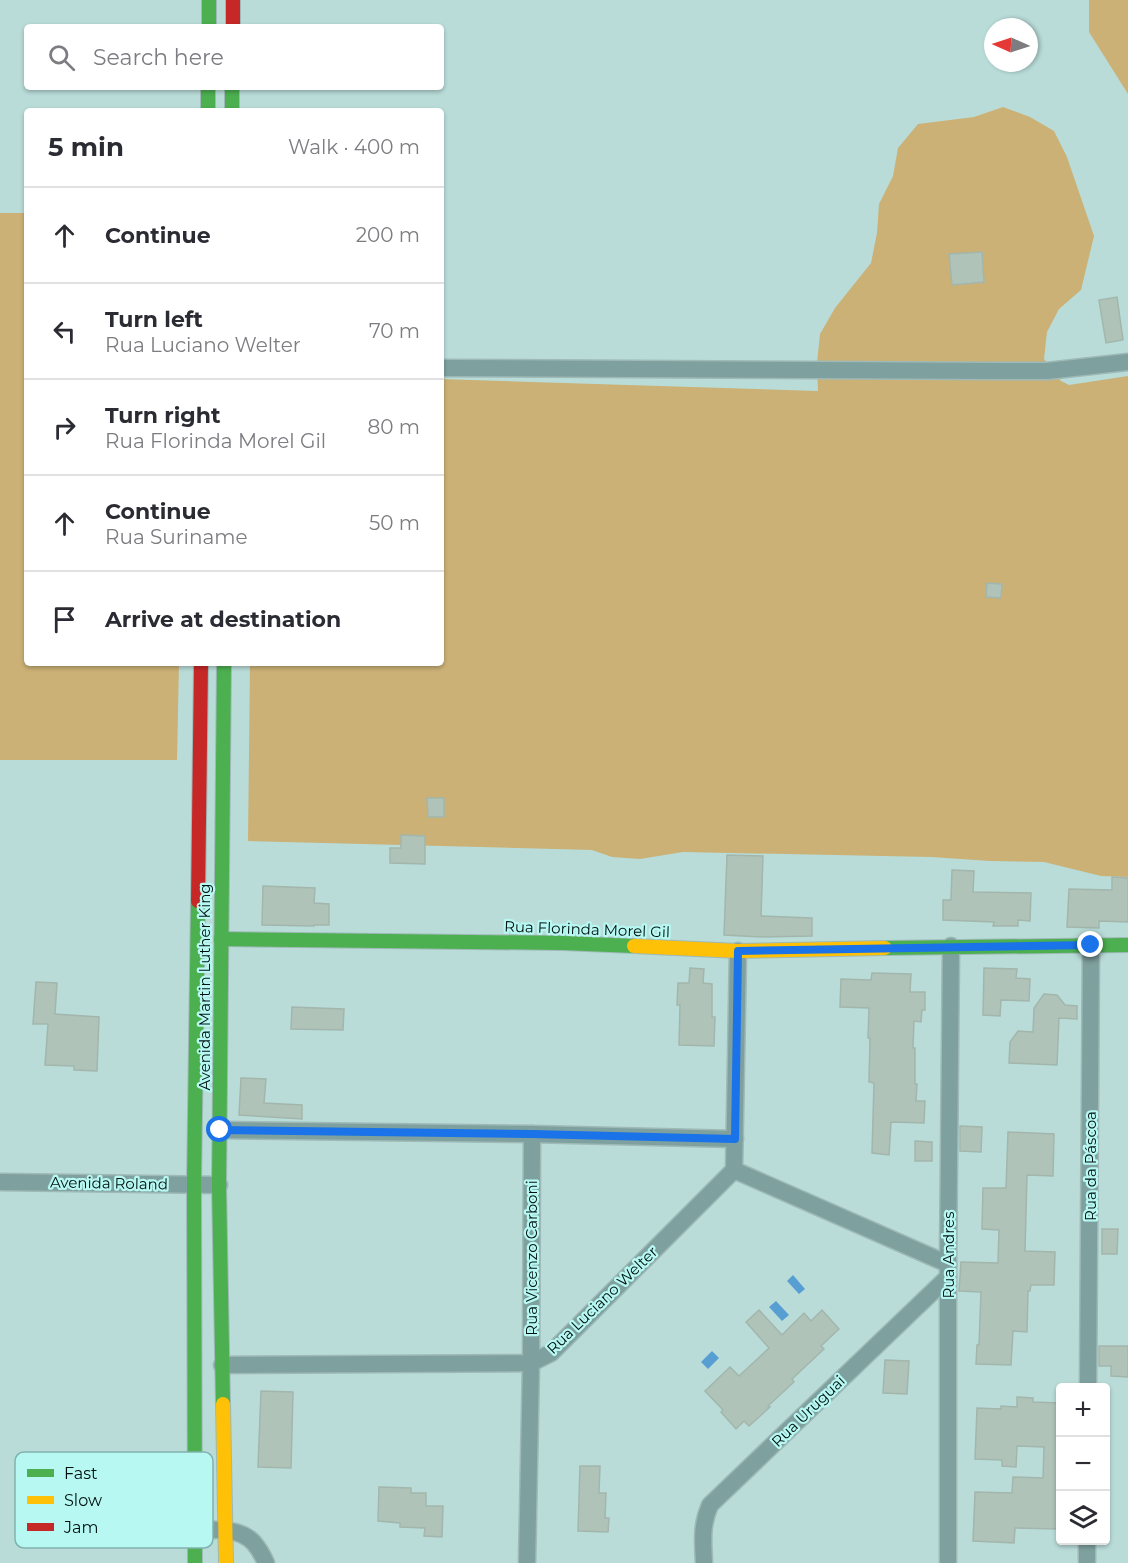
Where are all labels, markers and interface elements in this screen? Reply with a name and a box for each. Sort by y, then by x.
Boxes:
north arrow [984,18,1038,72]
search box [24,24,444,90]
icon: search [45,41,78,74]
text: Search here [93,44,224,71]
text: 5 min [48,131,124,163]
text: Walk · 400 m [288,135,420,159]
icon: ahead [48,219,81,252]
text: Continue [105,222,211,249]
text: 200 m [356,223,420,247]
text: Turn left [105,306,203,333]
icon: left [48,315,81,348]
text: 70 m [369,319,420,343]
text: Rua Luciano Welter [105,333,301,357]
text: Turn right [105,402,220,429]
icon: right [48,411,81,444]
text: 80 m [368,415,420,439]
text: Rua Florinda Morel Gil [105,429,326,453]
text: Continue [105,498,211,525]
icon: ahead [48,507,81,540]
text: 50 m [369,511,420,535]
text: Rua Suriname [105,525,248,549]
icon: arrive [48,603,81,636]
text: Arrive at destination [105,606,341,633]
street label: Avenida Martin Luther King [195,883,214,1091]
street label: Rua Florinda Morel Gil [504,917,670,941]
route end [1077,931,1103,957]
street label: Rua da Páscoa [1081,1111,1100,1221]
route start [206,1116,232,1142]
street label: Avenida Roland [50,1172,168,1194]
street label: Rua Vicenzo Carboni [522,1180,541,1336]
street label: Rua Andres [939,1212,958,1298]
street label: Rua Luciano Welter [543,1242,661,1358]
street label: Rua Uruguai [767,1371,849,1451]
map controls [1056,1383,1110,1545]
button: + [1056,1383,1110,1437]
button: − [1056,1437,1110,1491]
legend [15,1452,213,1548]
text: Fast [64,1464,98,1483]
text: Slow [64,1491,102,1510]
button: layers [1056,1491,1110,1545]
text: Jam [63,1518,98,1537]

